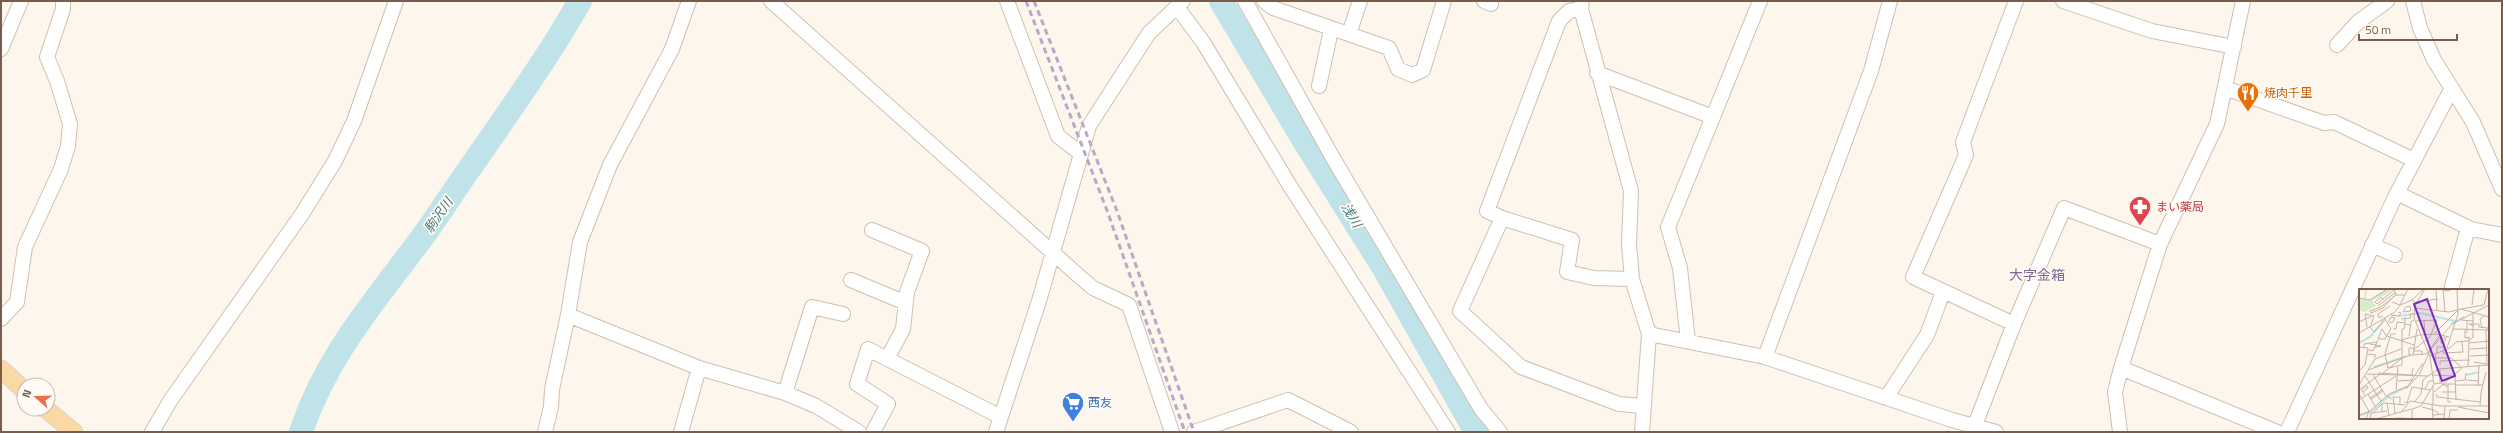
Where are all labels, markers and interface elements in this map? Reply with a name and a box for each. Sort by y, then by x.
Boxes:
scale bar [2359,16,2457,42]
text: 50 m [2365,20,2391,39]
restaurant icon: 焼肉千里 [2235,80,2261,113]
place label: 焼肉千里 [2264,83,2312,102]
water label: 駒沢川 [419,192,459,237]
pharmacy icon: まい薬局 [2127,194,2153,227]
place label: まい薬局 [2156,197,2204,216]
water label: 浅川 [1337,199,1368,233]
district label: 大字金箱 [2009,264,2065,285]
inset map [2359,289,2489,419]
north arrow [16,377,56,417]
text: N [18,387,35,400]
supermarket icon: 西友 [1060,390,1086,423]
place label: 西友 [1088,393,1112,412]

